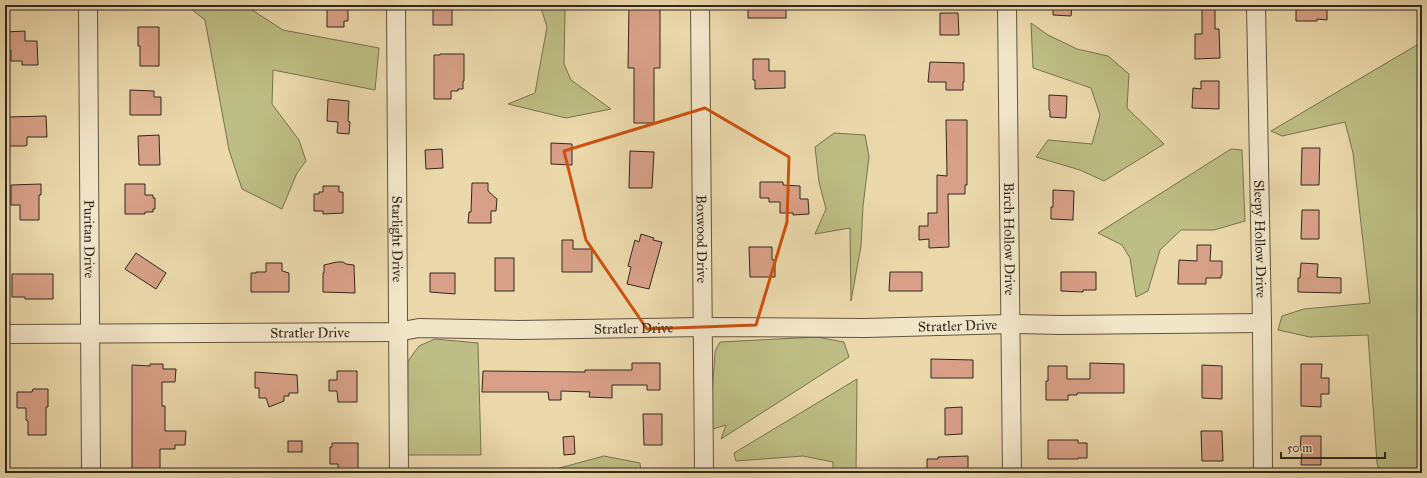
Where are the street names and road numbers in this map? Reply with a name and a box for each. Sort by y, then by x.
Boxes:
street label: Sleepy Hollow Drive [1251,180,1270,298]
street label: Birch Hollow Drive [1000,182,1019,296]
street label: Boxwood Drive [693,195,711,283]
street label: Starlight Drive [389,196,406,282]
street label: Puritan Drive [81,200,98,278]
street label: Stratler Drive [918,316,998,335]
street label: Stratler Drive [594,319,674,337]
street label: Stratler Drive [270,324,350,341]

